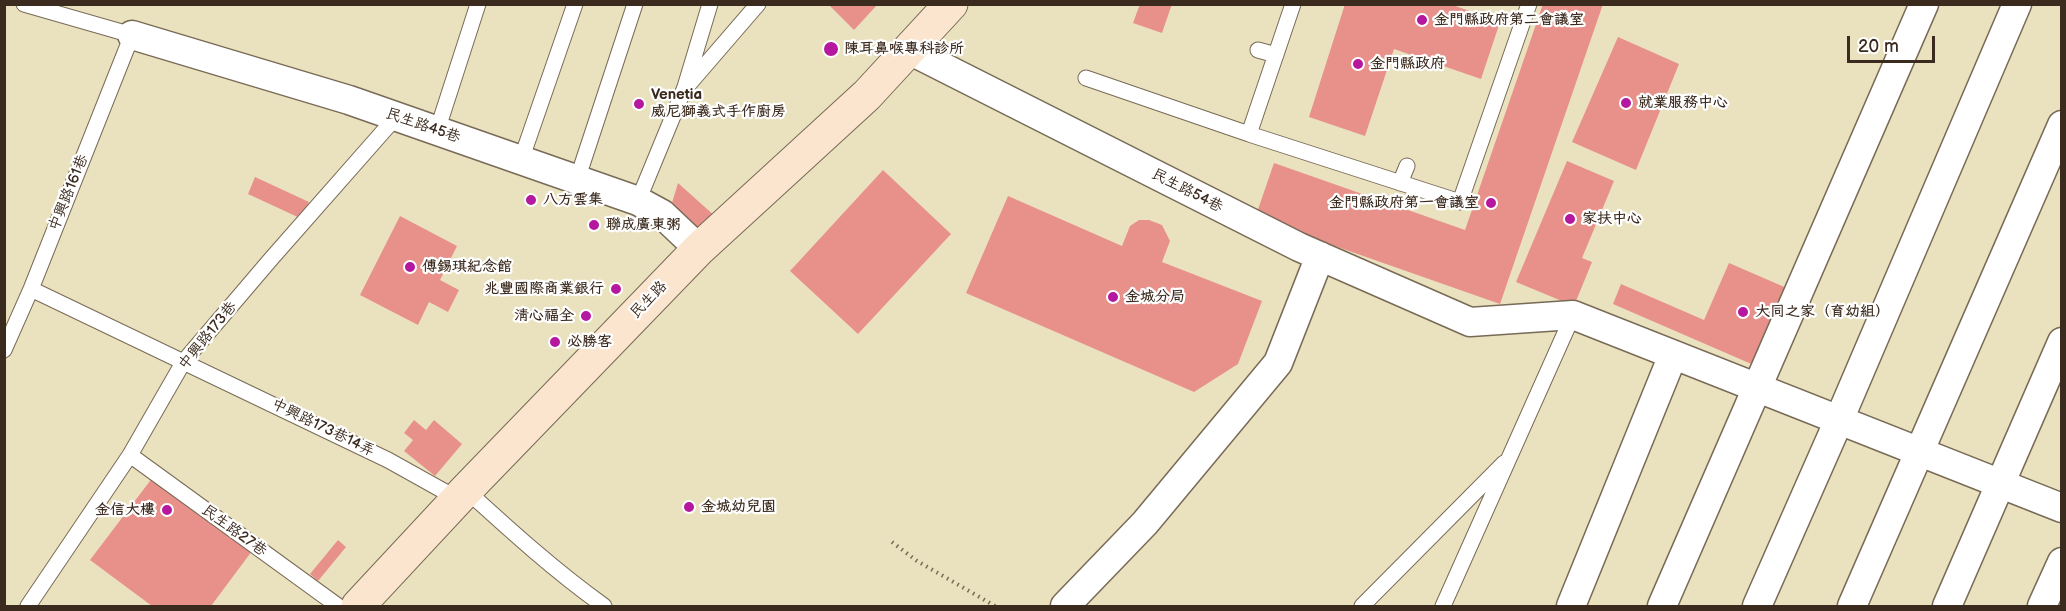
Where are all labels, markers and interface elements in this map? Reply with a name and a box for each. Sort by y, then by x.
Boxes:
place label: 金門縣政府第二會議室 [1434,11,1584,29]
marker: 金門縣政府第二會議室 [1415,13,1429,27]
scale bar [1850,24,1938,62]
text: 20 m [1858,36,1899,57]
marker: 陳耳鼻喉專科診所 [822,40,840,58]
place label: 陳耳鼻喉專科診所 [844,40,964,58]
place label: 金門縣政府 [1370,55,1445,73]
marker: 金門縣政府 [1351,57,1365,71]
place label: Venetia 威尼獅義式手作廚房 [651,86,786,121]
place label: 就業服務中心 [1638,94,1728,112]
marker: 就業服務中心 [1619,96,1633,110]
marker: Venetia 威尼獅義式手作廚房 [632,97,646,111]
street label: 民生路45巷 [383,105,463,147]
street label: 中興路161巷 [46,152,92,234]
street label: 民生路54巷 [1148,165,1226,217]
place label: 八方雲集 [543,191,603,209]
marker: 八方雲集 [524,193,538,207]
place label: 金門縣政府第一會議室 [1329,194,1479,212]
marker: 金門縣政府第一會議室 [1484,196,1498,210]
place label: 家扶中心 [1582,210,1642,228]
marker: 家扶中心 [1563,212,1577,226]
place label: 聯成廣東粥 [606,216,681,234]
marker: 聯成廣東粥 [587,218,601,232]
place label: 傅錫琪紀念館 [422,258,512,276]
marker: 傅錫琪紀念館 [403,260,417,274]
street label: 民生路 [627,278,671,322]
place label: 兆豐國際商業銀行 [484,280,604,298]
marker: 兆豐國際商業銀行 [609,282,623,296]
place label: 金城分局 [1125,288,1185,306]
marker: 金城分局 [1106,290,1120,304]
street label: 中興路173巷 [175,298,241,374]
place label: 大同之家（育幼組） [1755,303,1890,321]
marker: 大同之家（育幼組） [1736,305,1750,319]
place label: 清心福全 [514,307,574,325]
marker: 清心福全 [579,309,593,323]
place label: 必勝客 [567,333,612,351]
marker: 必勝客 [548,335,562,349]
street label: 中興路173巷14弄 [269,395,377,461]
place label: 金城幼兒園 [701,498,776,516]
marker: 金城幼兒園 [682,500,696,514]
place label: 金信大樓 [95,501,155,519]
street label: 民生路27巷 [198,501,270,561]
marker: 金信大樓 [160,503,174,517]

